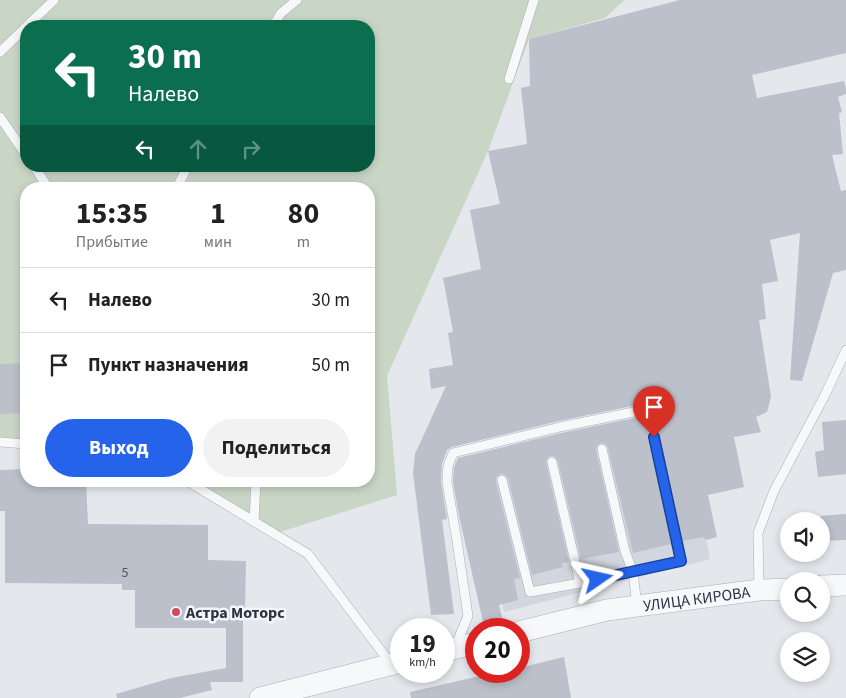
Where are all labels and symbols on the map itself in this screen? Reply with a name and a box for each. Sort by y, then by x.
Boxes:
pin [633,386,675,437]
position arrow [571,552,623,604]
house number: 5 [122,563,129,583]
street label: УЛИЦА КИРОВА [642,581,752,617]
place label: Астра Моторс [185,602,285,624]
marker: Астра Моторс [170,606,182,618]
speed limit sign: 20 [465,618,530,683]

